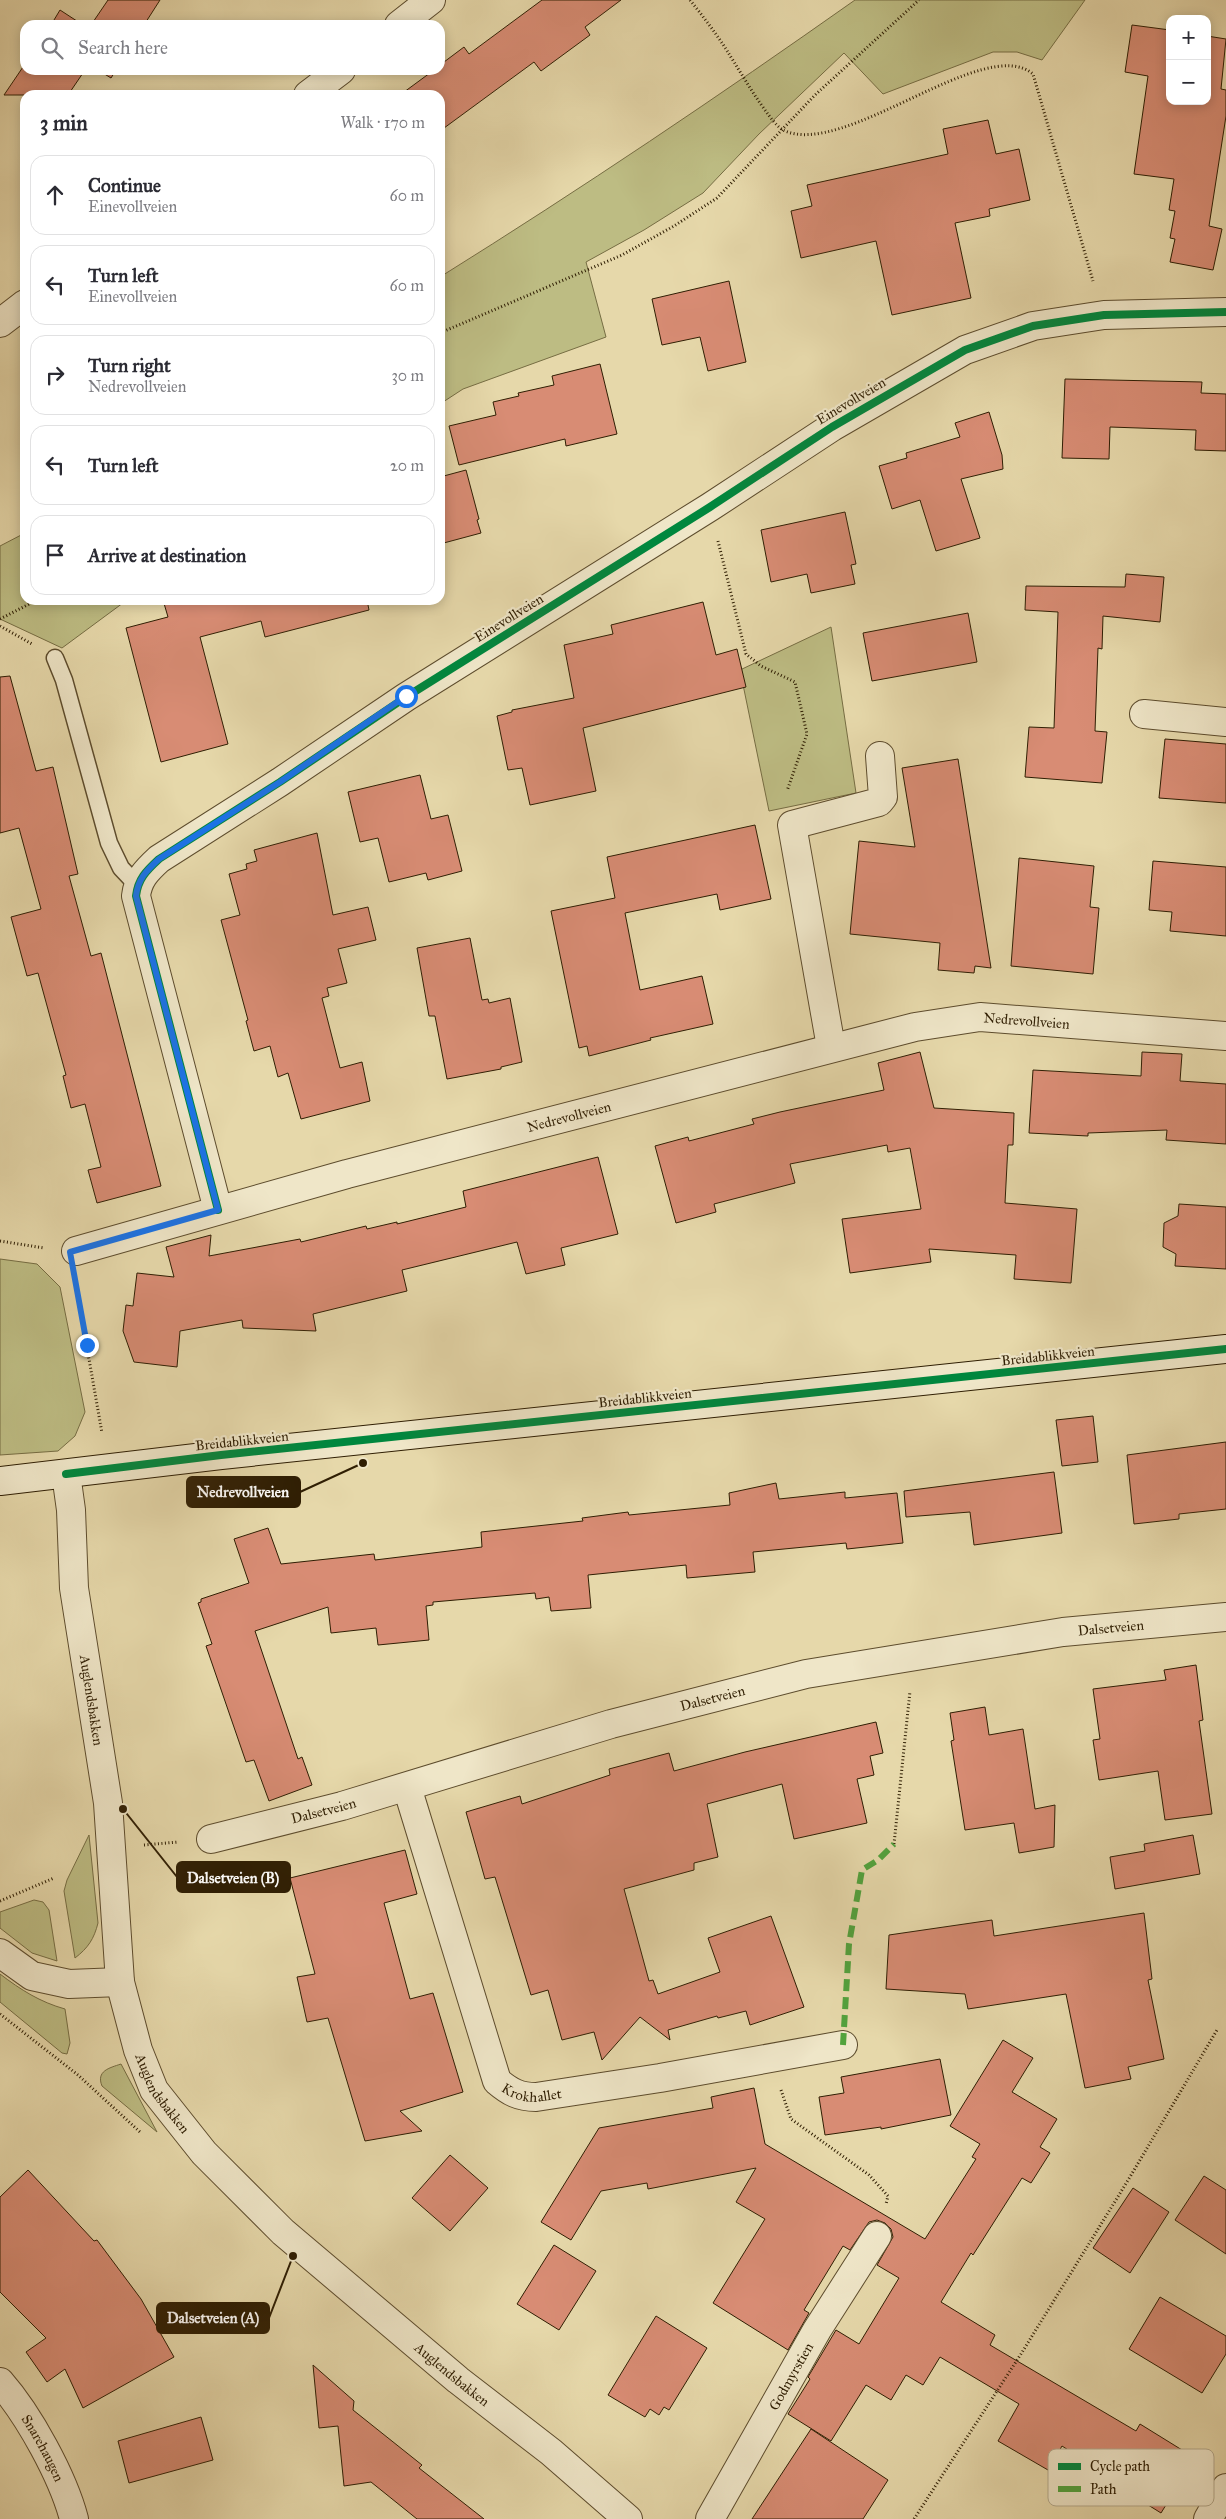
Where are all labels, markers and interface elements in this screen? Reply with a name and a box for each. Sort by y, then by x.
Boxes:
map controls [1166,15,1211,105]
button: + [1166,15,1211,60]
search box [20,20,445,75]
icon: search [38,34,66,62]
text: Search here [78,36,168,59]
button: − [1166,60,1211,105]
text: 3 min [40,110,88,136]
text: Walk · 170 m [341,113,425,132]
text: Continue [88,174,161,197]
icon: ahead [41,181,69,209]
text: 60 m [390,186,424,205]
text: Einevollveien [88,197,177,216]
text: Turn left [88,264,158,287]
icon: left [41,271,69,299]
text: 60 m [390,276,424,295]
text: Einevollveien [88,287,177,306]
text: Turn right [88,354,171,377]
icon: right [41,361,69,389]
text: 30 m [391,366,424,385]
street label: Einevollveien [813,373,889,428]
text: Nedrevollveien [88,377,186,396]
icon: left [41,451,69,479]
text: Turn left [88,454,158,477]
text: 20 m [390,456,424,475]
icon: arrive [41,541,69,569]
text: Arrive at destination [88,544,246,567]
street label: Einevollveien [471,590,547,646]
route start [395,685,418,708]
street label: Nedrevollveien [983,1009,1071,1032]
street label: Nedrevollveien [525,1097,613,1136]
route end [76,1334,99,1357]
street label: Breidablikkveien [1000,1343,1096,1369]
street label: Breidablikkveien [597,1385,693,1411]
street label: Breidablikkveien [194,1428,290,1454]
callout: Nedrevollveien [187,1477,300,1507]
text: Nedrevollveien [197,1483,290,1501]
street label: Dalsetveien [1077,1616,1145,1639]
street label: Auglendsbakken [76,1653,107,1747]
street label: Dalsetveien [678,1681,747,1714]
street label: Dalsetveien [289,1794,358,1827]
callout: Dalsetveien (B) [177,1862,290,1892]
text: Dalsetveien (B) [187,1869,279,1888]
street label: Auglendsbakken [131,2050,194,2137]
street label: Krokhallet [499,2079,563,2106]
callout: Dalsetveien (A) [157,2303,269,2333]
text: Dalsetveien (A) [167,2309,259,2328]
street label: Auglendsbakken [410,2338,493,2410]
street label: Godmyrstien [765,2339,817,2413]
street label: Snarehaugen [18,2411,68,2484]
legend [1048,2449,1214,2506]
text: Cycle path [1090,2458,1150,2475]
text: Path [1090,2481,1117,2498]

